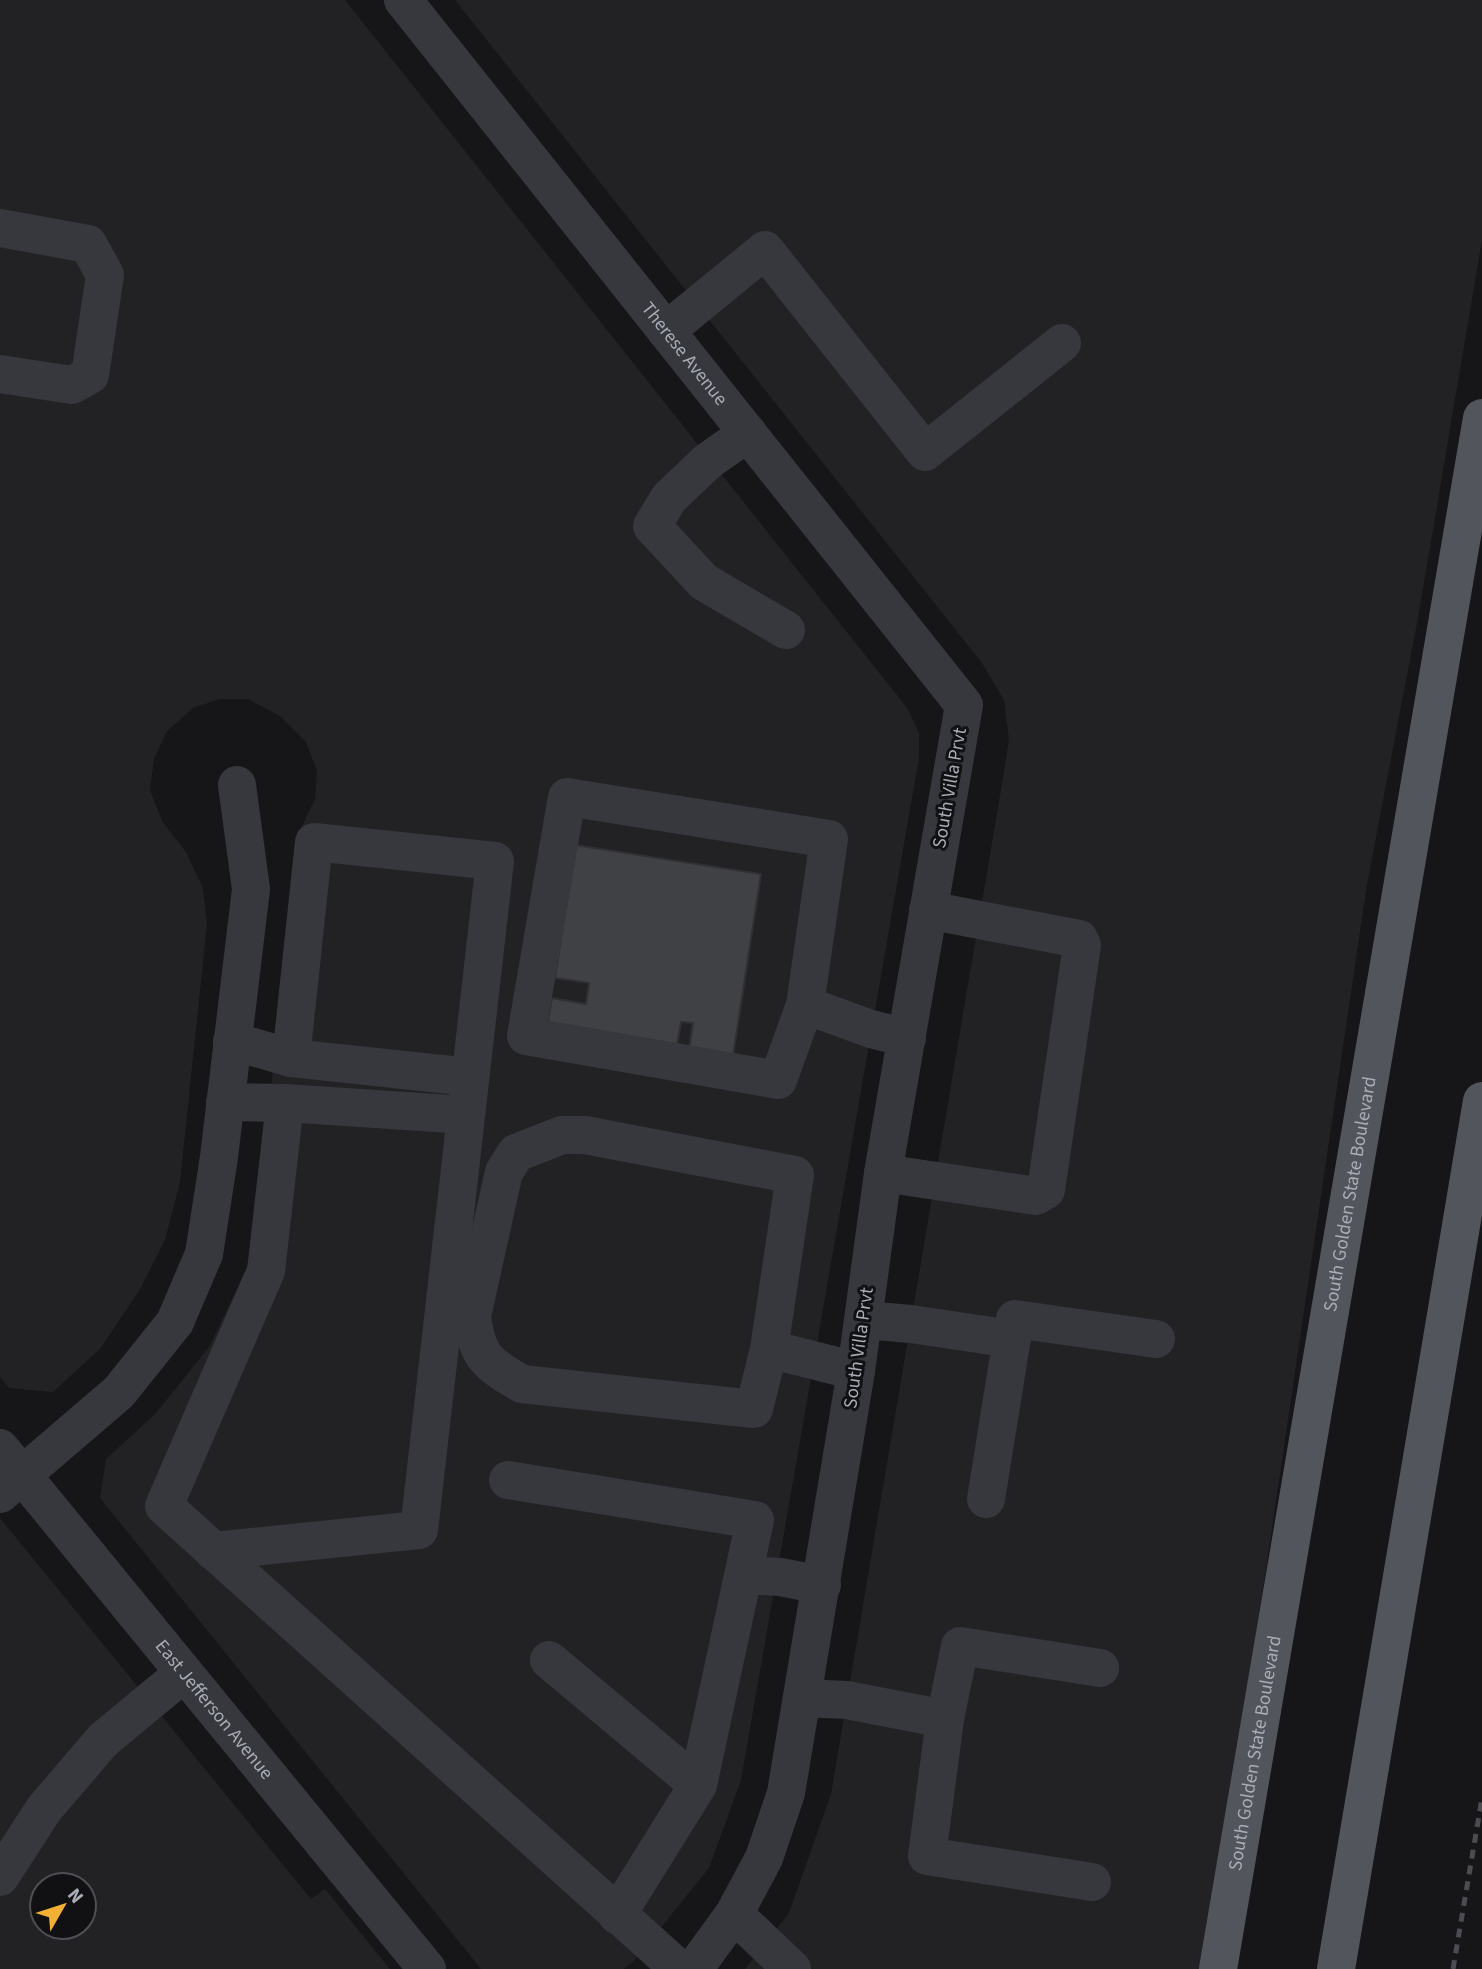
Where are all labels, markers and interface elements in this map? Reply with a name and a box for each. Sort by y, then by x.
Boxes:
street label: Therese Avenue [635,296,734,411]
street label: South Villa Prvt [926,725,974,850]
street label: South Golden State Boulevard [1317,1074,1383,1314]
street label: South Villa Prvt [837,1285,881,1410]
street label: South Golden State Boulevard [1221,1633,1288,1873]
street label: East Jefferson Avenue [149,1634,280,1785]
north arrow [28,1871,98,1941]
text: N [61,1883,90,1910]

